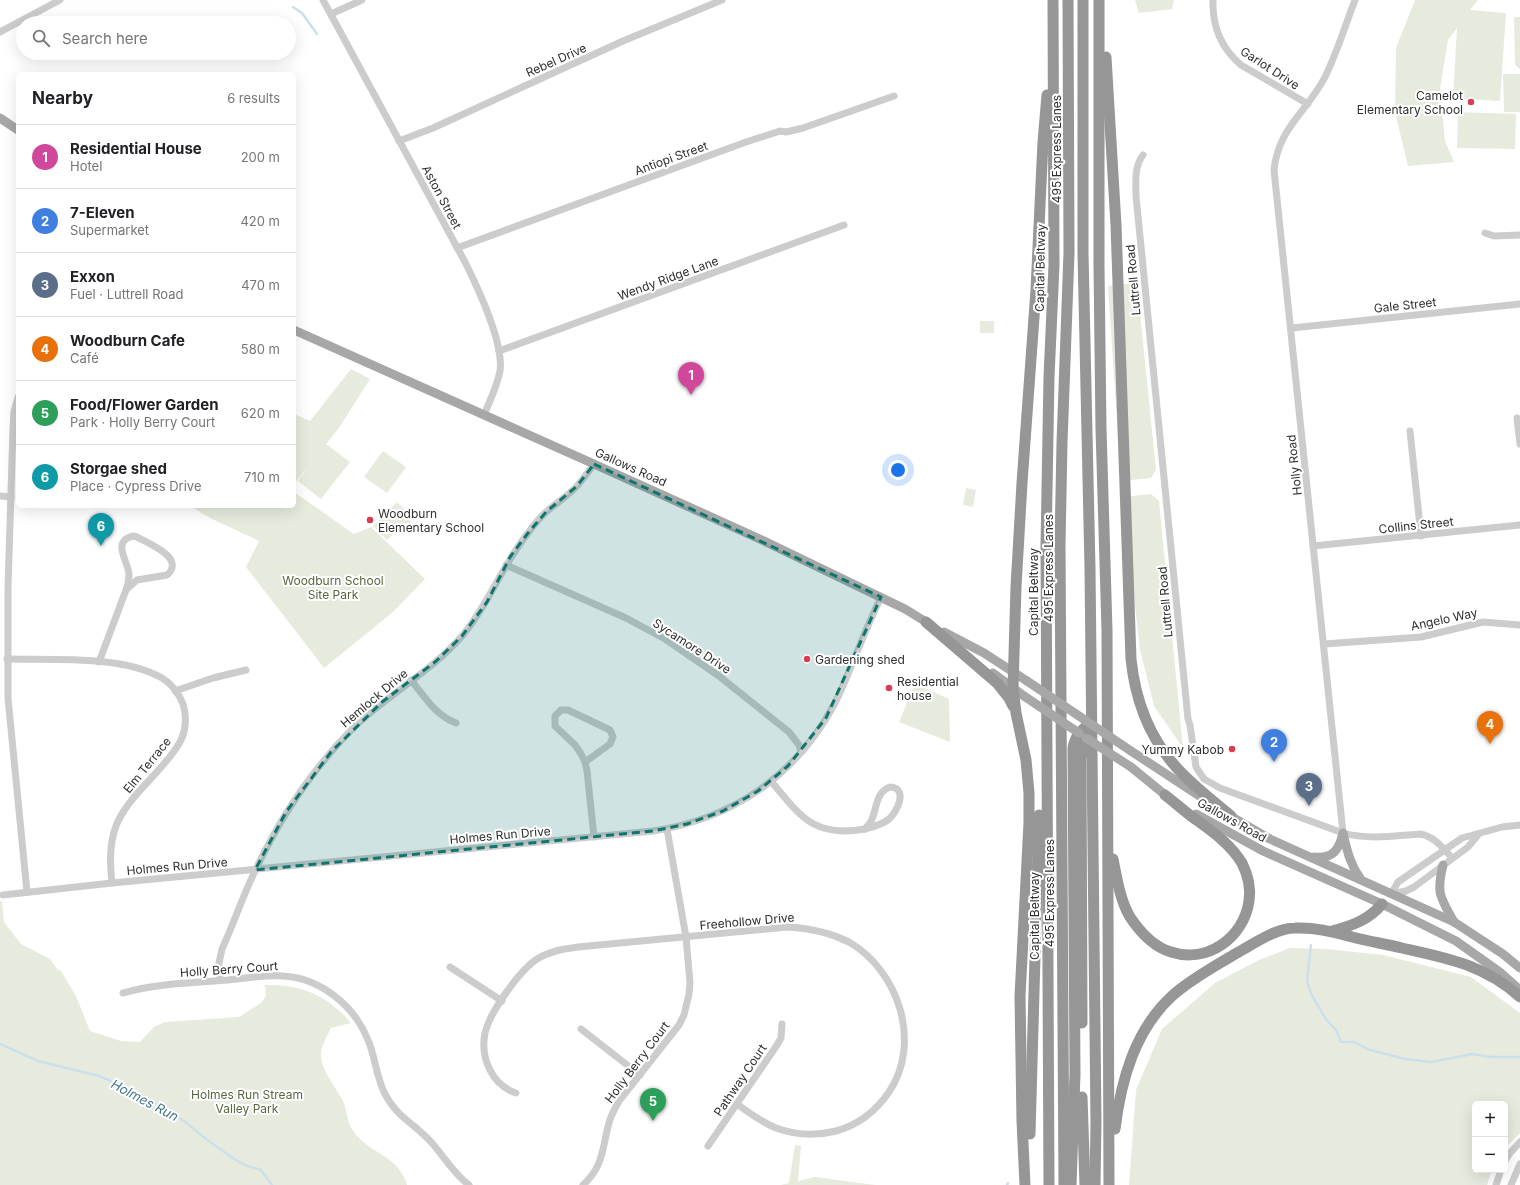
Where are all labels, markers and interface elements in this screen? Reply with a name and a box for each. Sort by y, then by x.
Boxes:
search box [16,16,296,60]
icon: search [30,27,52,49]
text: Search here [62,29,148,48]
street label: Rebel Drive [523,40,589,80]
street label: Garlot Drive [1238,43,1302,93]
text: Nearby [32,88,93,108]
place label: Camelot Elementary School [1357,88,1463,117]
text: 6 results [227,90,280,106]
street label: 495 Express Lanes [1049,95,1064,203]
marker: Camelot Elementary School [1466,97,1476,107]
street label: Antiopi Street [632,138,710,178]
text: Residential House [70,139,202,158]
text: 1 [42,149,48,165]
text: 200 m [241,149,280,165]
text: Hotel [70,158,102,174]
street label: Aston Street [419,163,465,231]
text: 7-Eleven [70,203,135,222]
text: 2 [41,213,49,229]
text: 420 m [240,213,280,229]
text: Supermarket [70,222,149,238]
street label: Capital Beltway [1032,224,1048,312]
street label: Luttrell Road [1122,244,1144,316]
street label: Wendy Ridge Lane [616,253,720,303]
text: Exxon [70,267,115,286]
text: 3 [41,277,49,293]
text: 470 m [241,277,280,293]
text: Fuel · Luttrell Road [70,286,184,302]
street label: Gale Street [1373,294,1437,316]
text: Woodburn Cafe [70,331,185,350]
text: 4 [41,341,49,357]
text: 580 m [241,341,280,357]
text: Café [70,350,99,366]
pin: 1 [678,362,704,395]
text: Food/Flower Garden [70,395,219,414]
text: 5 [41,405,49,421]
text: 620 m [241,405,280,421]
text: Park · Holly Berry Court [70,414,215,430]
street label: Holly Road [1283,434,1305,496]
street label: Gallows Road [593,444,669,490]
text: Storgae shed [70,459,167,478]
your location [888,460,908,480]
text: 6 [41,469,49,485]
text: 710 m [244,469,280,485]
text: Place · Cypress Drive [70,478,201,494]
place label: Woodburn Elementary School [378,506,484,535]
pin: 6 [88,513,114,546]
street label: 495 Express Lanes [1041,514,1056,622]
street label: Collins Street [1378,514,1454,536]
marker: Woodburn Elementary School [365,515,375,525]
street label: Capital Beltway [1026,548,1041,636]
street label: Luttrell Road [1154,566,1176,638]
park label: Woodburn School Site Park [282,573,384,602]
street label: Angelo Way [1409,605,1479,633]
street label: Sycamore Drive [650,615,734,677]
place label: Gardening shed [815,652,905,667]
marker: Gardening shed [802,654,812,664]
street label: Hemlock Drive [337,666,411,730]
place label: Residential house [897,674,959,703]
marker: Residential house [884,683,894,693]
pin: 4 [1477,711,1503,744]
pin: 2 [1261,729,1287,762]
street label: Elm Terrace [120,734,174,796]
place label: Yummy Kabob [1142,742,1224,757]
marker: Yummy Kabob [1227,744,1237,754]
pin: 3 [1296,773,1322,806]
street label: Gallows Road [1195,795,1269,845]
street label: Holmes Run Drive [449,823,551,847]
street label: 495 Express Lanes [1042,839,1057,947]
street label: Holmes Run Drive [126,854,228,878]
street label: Capital Beltway [1027,872,1042,960]
street label: Freehollow Drive [699,909,795,933]
street label: Holly Berry Court [180,958,279,980]
street label: Holly Berry Court [601,1018,673,1106]
street label: Pathway Court [710,1041,770,1119]
water label: Holmes Run [109,1076,182,1125]
park label: Holmes Run Stream Valley Park [191,1087,303,1116]
pin: 5 [640,1088,666,1121]
map controls [1472,1101,1508,1173]
button: + [1472,1101,1508,1137]
button: − [1472,1137,1508,1173]

